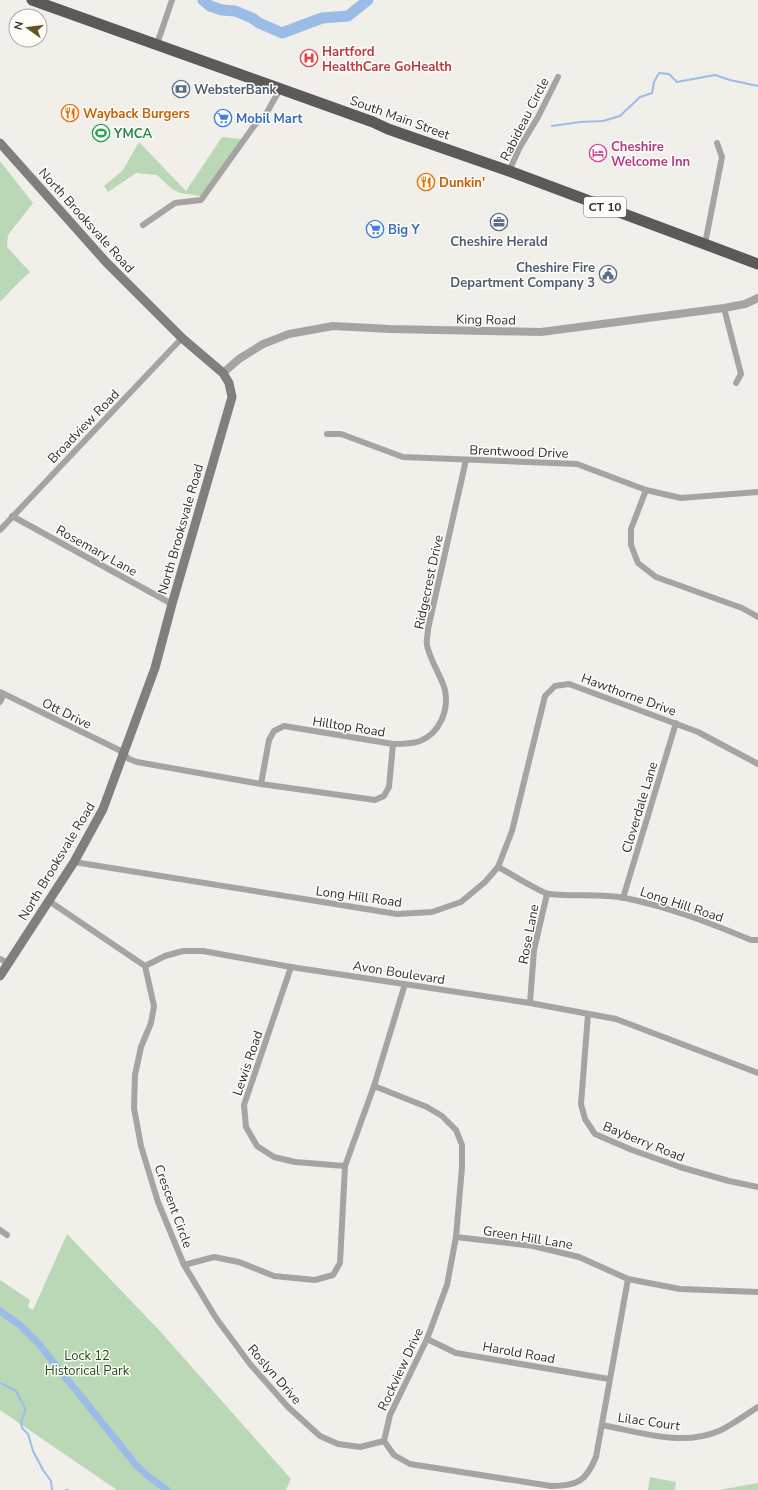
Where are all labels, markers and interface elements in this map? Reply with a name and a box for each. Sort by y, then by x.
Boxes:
north arrow [8,8,48,48]
text: N [11,20,27,32]
place label: Hartford HealthCare GoHealth [322,43,452,76]
hospital icon: Hartford HealthCare GoHealth [299,48,319,68]
street label: Rabideau Circle [496,75,554,164]
bank icon: WebsterBank [171,79,191,99]
place label: WebsterBank [194,81,278,99]
street label: South Main Street [347,92,452,145]
restaurant icon: Wayback Burgers [60,103,80,123]
place label: Wayback Burgers [83,105,190,123]
supermarket icon: Mobil Mart [213,108,233,128]
place label: Mobil Mart [236,110,303,128]
sports icon: YMCA [91,123,111,143]
place label: YMCA [113,125,152,143]
place label: Cheshire Welcome Inn [611,138,690,171]
hotel icon: Cheshire Welcome Inn [588,143,608,163]
street label: North Brooksvale Road [34,164,138,277]
restaurant icon: Dunkin' [416,172,436,192]
place label: Dunkin' [439,174,485,192]
road number: CT 10 [584,197,626,217]
office icon: Cheshire Herald [489,212,509,232]
supermarket icon: Big Y [365,219,385,239]
place label: Big Y [388,221,421,239]
place label: Cheshire Herald [450,233,548,251]
place label: Cheshire Fire Department Company 3 [450,259,595,292]
public building icon: Cheshire Fire Department Company 3 [598,264,618,284]
street label: King Road [456,310,516,330]
street label: Broadview Road [44,386,124,468]
street label: Brentwood Drive [469,441,569,463]
street label: North Brooksvale Road [154,462,208,597]
street label: Rosemary Lane [53,521,140,581]
street label: Ridgecrest Drive [410,533,448,631]
street label: Hawthorne Drive [579,669,679,721]
street label: Ott Drive [39,694,94,734]
street label: Hilltop Road [311,712,386,742]
street label: Cloverdale Lane [618,759,662,855]
street label: North Brooksvale Road [14,799,99,924]
street label: Long Hill Road [315,882,403,912]
street label: Long Hill Road [638,883,726,927]
street label: Rose Lane [514,903,544,966]
street label: Avon Boulevard [351,957,446,989]
street label: Lewis Road [228,1028,267,1098]
street label: Bayberry Road [600,1117,687,1167]
street label: Crescent Circle [150,1162,197,1251]
street label: Green Hill Lane [482,1222,574,1254]
street label: Rockview Drive [374,1325,428,1414]
street label: Harold Road [481,1338,557,1368]
street label: Roslyn Drive [243,1341,305,1409]
park label: Lock 12 Historical Park [45,1347,130,1380]
street label: Lilac Court [617,1409,682,1435]

